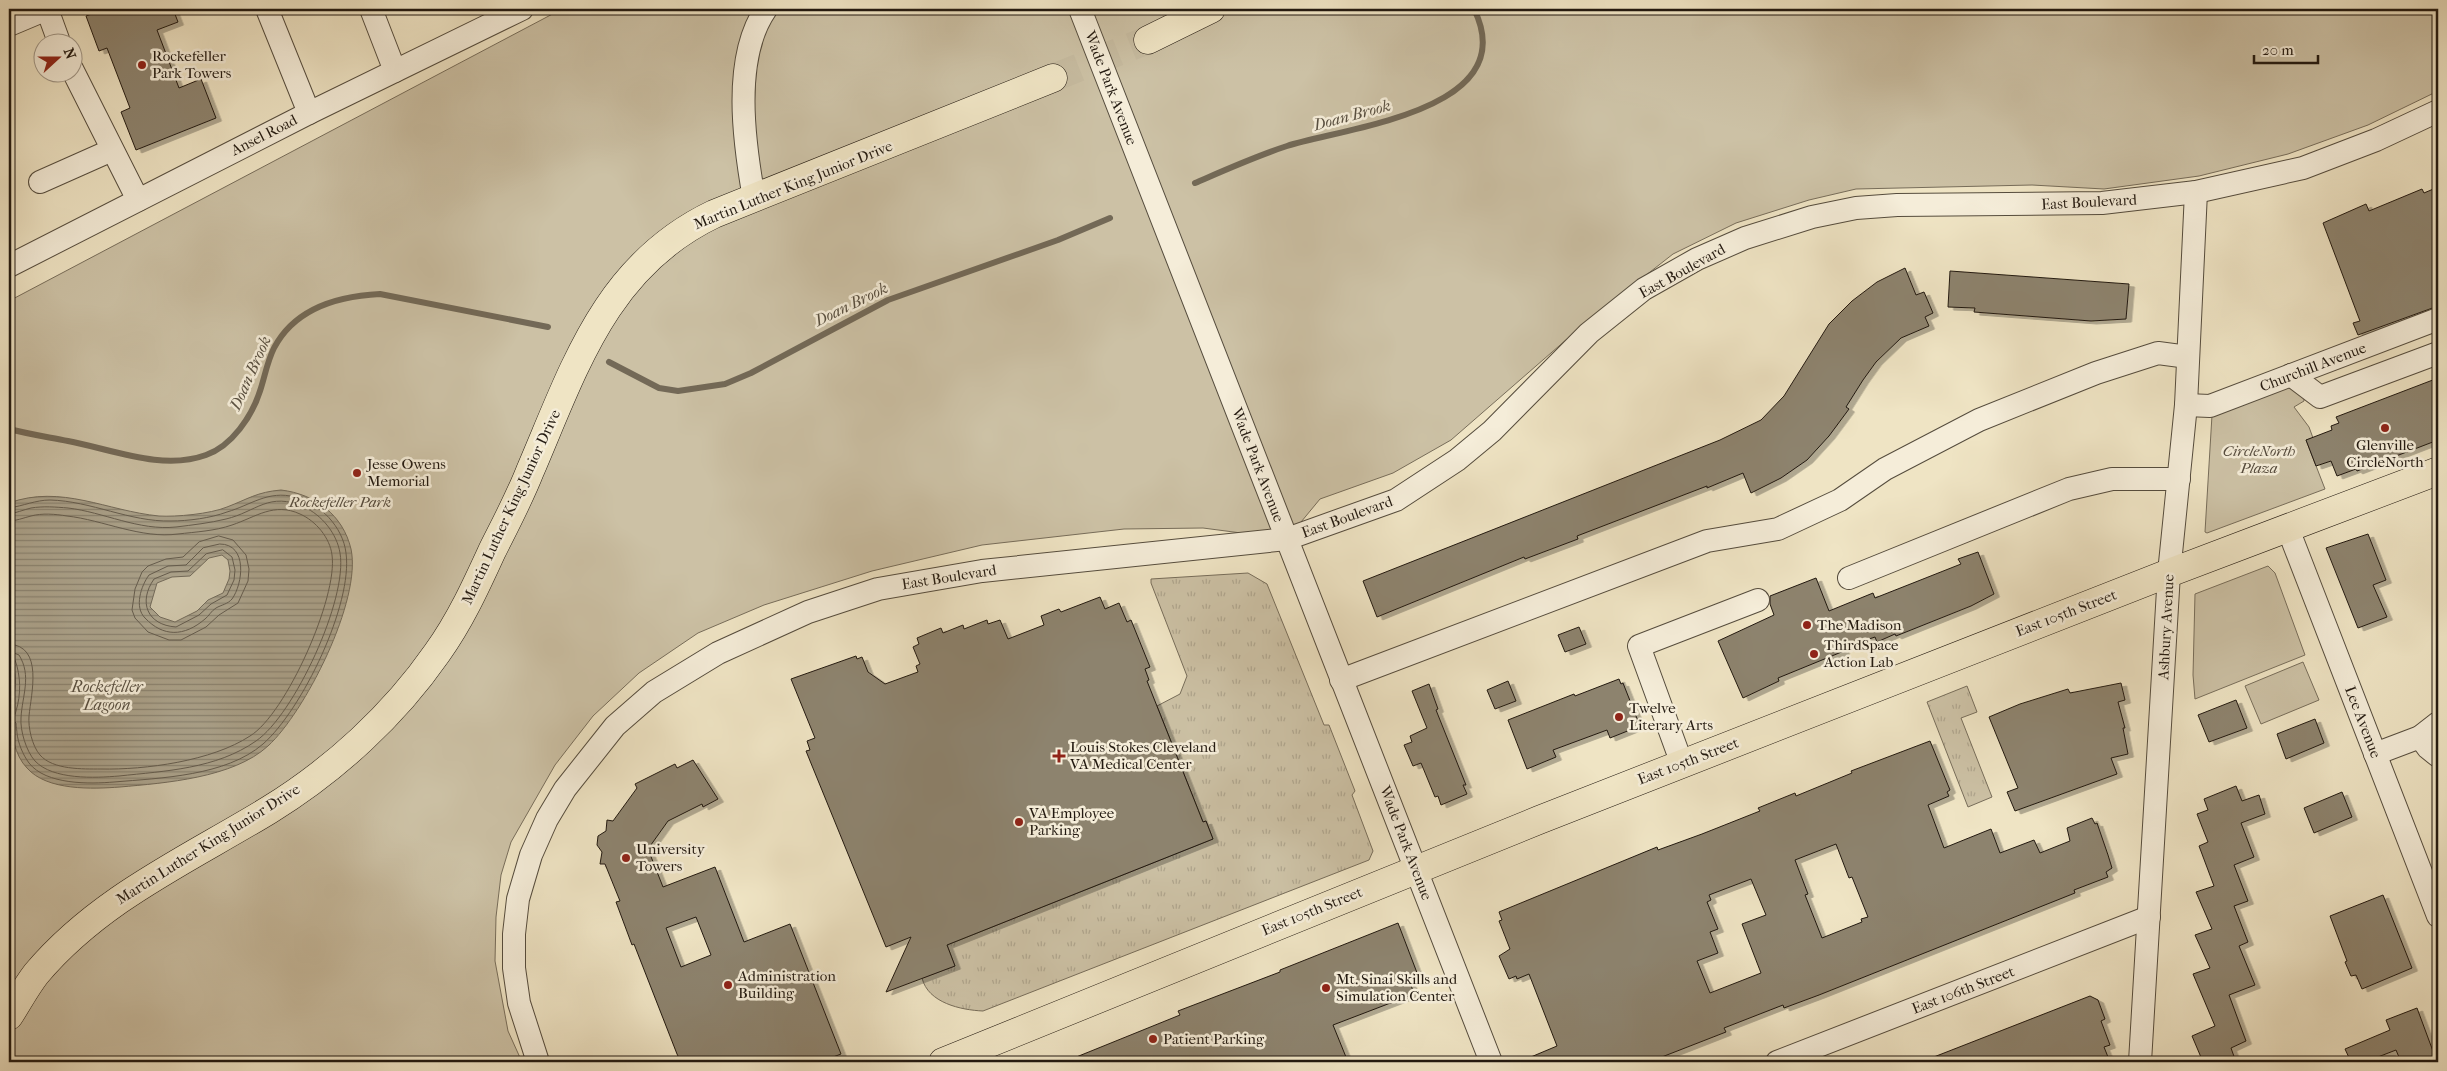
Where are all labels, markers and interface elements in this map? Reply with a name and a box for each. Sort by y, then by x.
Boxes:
street label: Wade Park Avenue [1081,27,1141,148]
north arrow [32,32,82,82]
scale bar [2254,32,2318,64]
text: 20 m [2262,41,2294,59]
text: N [60,46,80,62]
place label: Rockefeller Park Towers [152,47,232,82]
marker: Rockefeller Park Towers [136,59,148,71]
water label: Doan Brook [1310,96,1393,135]
street label: Ansel Road [227,110,301,160]
street label: Martin Luther King Junior Drive [691,137,896,233]
street label: East Boulevard [2041,190,2138,213]
street label: East Boulevard [1636,239,1729,302]
water label: Doan Brook [810,278,891,330]
water label: Doan Brook [225,333,275,414]
street label: Churchill Avenue [2257,338,2369,396]
street label: Wade Park Avenue [1228,404,1288,525]
street label: Martin Luther King Junior Drive [458,406,564,607]
marker: Glenville CircleNorth [2379,422,2391,434]
place label: Glenville CircleNorth [2346,436,2424,471]
park label: CircleNorth Plaza [2223,442,2295,477]
place label: Jesse Owens Memorial [366,455,446,490]
marker: Jesse Owens Memorial [351,467,363,479]
street label: East Boulevard [1299,492,1396,542]
park label: Rockefeller Park [288,493,391,511]
street label: East Boulevard [900,560,999,593]
street label: Ashbury Avenue [2154,573,2178,681]
street label: East 105th Street [2013,585,2120,641]
place label: The Madison [1817,616,1902,634]
marker: The Madison [1801,619,1813,631]
place label: ThirdSpace Action Lab [1823,636,1899,671]
marker: ThirdSpace Action Lab [1808,648,1820,660]
water label: Rockefeller Lagoon [70,677,145,714]
street label: Lee Avenue [2341,683,2385,761]
place label: Twelve Literary Arts [1629,699,1714,734]
marker: Twelve Literary Arts [1613,711,1625,723]
street label: East 105th Street [1635,733,1742,789]
place label: Louis Stokes Cleveland VA Medical Center [1069,738,1217,773]
marker: Louis Stokes Cleveland VA Medical Center [1052,749,1066,763]
street label: Martin Luther King Junior Drive [113,780,304,908]
street label: Wade Park Avenue [1376,782,1436,903]
place label: VA Employee Parking [1028,804,1115,839]
marker: VA Employee Parking [1013,816,1025,828]
place label: University Towers [636,840,706,875]
marker: University Towers [620,852,632,864]
street label: East 105th Street [1259,882,1365,939]
street label: East 106th Street [1909,962,2017,1018]
place label: Administration Building [737,967,836,1002]
place label: Mt. Sinai Skills and Simulation Center [1336,970,1458,1005]
marker: Administration Building [722,979,734,991]
marker: Mt. Sinai Skills and Simulation Center [1320,982,1332,994]
place label: Patient Parking [1163,1030,1265,1048]
marker: Patient Parking [1147,1033,1159,1045]

